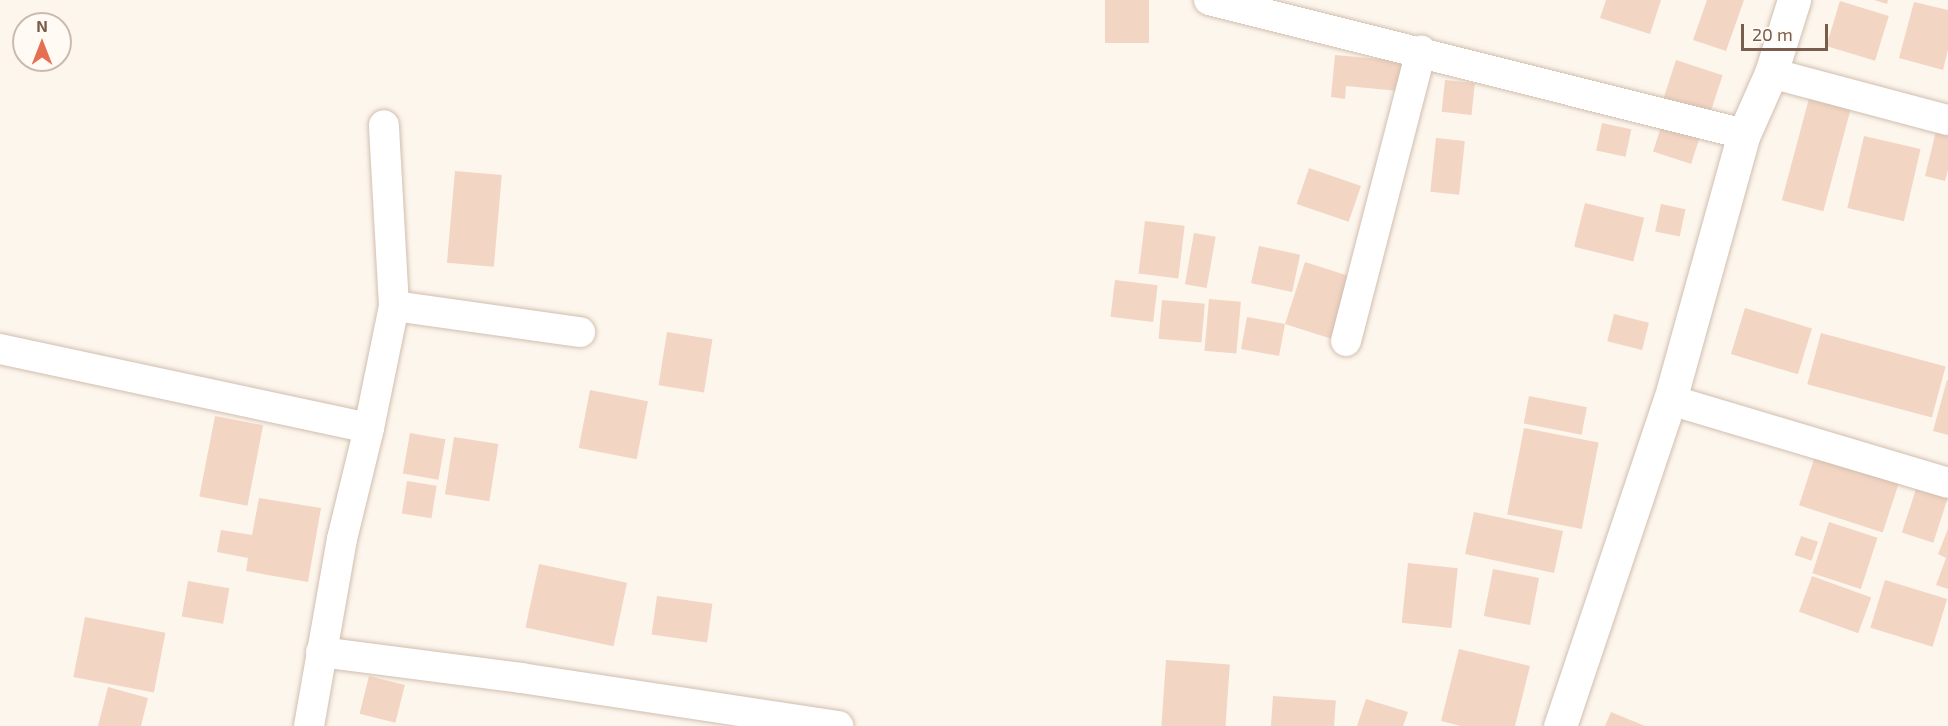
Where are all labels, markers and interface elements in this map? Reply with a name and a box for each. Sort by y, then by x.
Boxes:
north arrow [12,12,72,72]
scale bar [1744,12,1831,50]
text: N [36,16,48,35]
text: 20 m [1752,23,1793,45]

